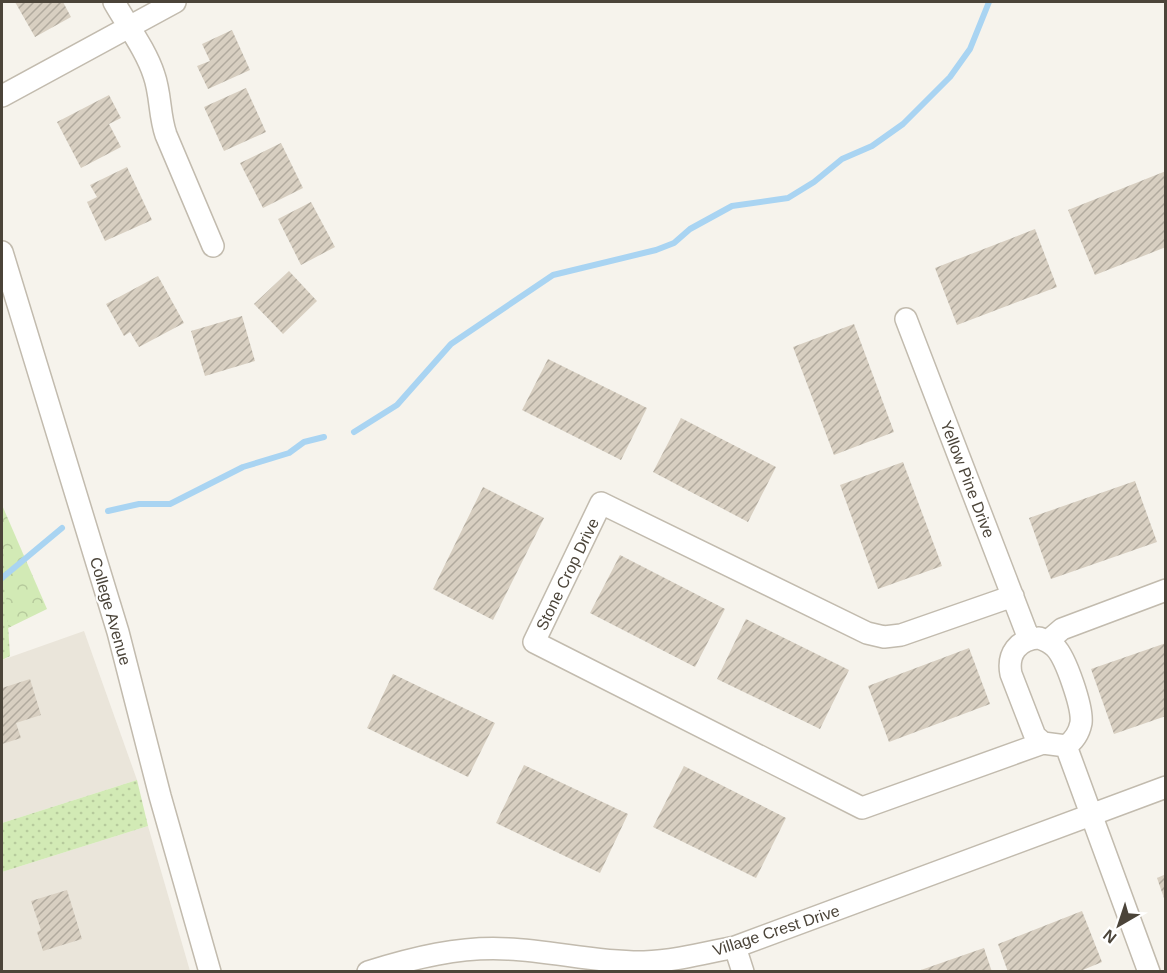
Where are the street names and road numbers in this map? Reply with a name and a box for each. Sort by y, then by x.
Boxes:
street label: Yellow Pine Drive [937,418,998,540]
street label: Stone Crop Drive [533,515,602,633]
street label: College Avenue [87,555,134,667]
street label: Village Crest Drive [711,902,842,959]

